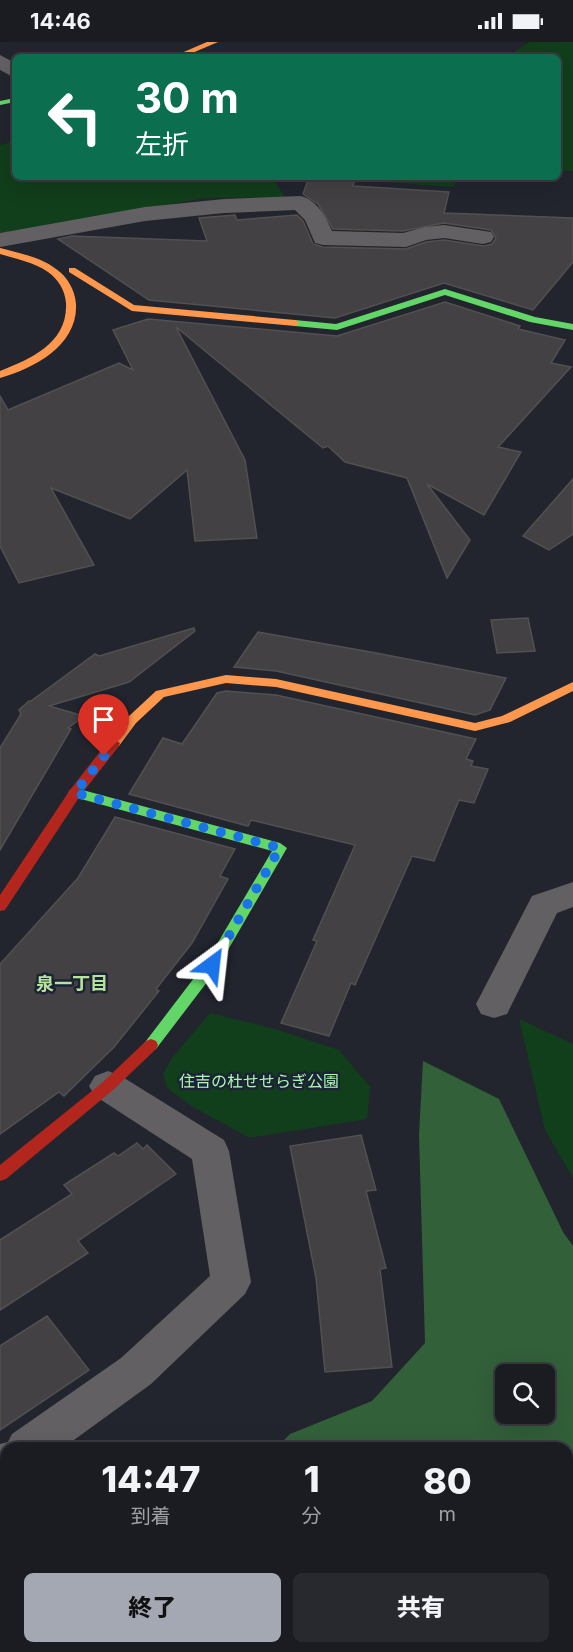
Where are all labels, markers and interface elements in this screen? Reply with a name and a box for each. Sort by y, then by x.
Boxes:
text: 14:46 [30,8,91,34]
text: 30 m [135,72,239,123]
icon: left [36,78,114,156]
text: 左折 [135,128,189,161]
pin [78,694,129,756]
icon: arrive [87,703,120,736]
position arrow [180,933,244,997]
district label: 泉一丁目 [36,973,108,994]
park label: 住吉の杜せせらぎ公園 [179,1071,339,1091]
map controls [495,1364,555,1424]
button: search [495,1364,555,1424]
text: 14:47 [101,1457,201,1501]
text: 1 [304,1457,320,1501]
text: 80 [423,1459,472,1503]
text: m [439,1502,456,1526]
text: 到着 [131,1504,171,1528]
text: 分 [302,1504,322,1528]
button: 終了 [24,1573,281,1642]
button: 共有 [293,1573,549,1642]

